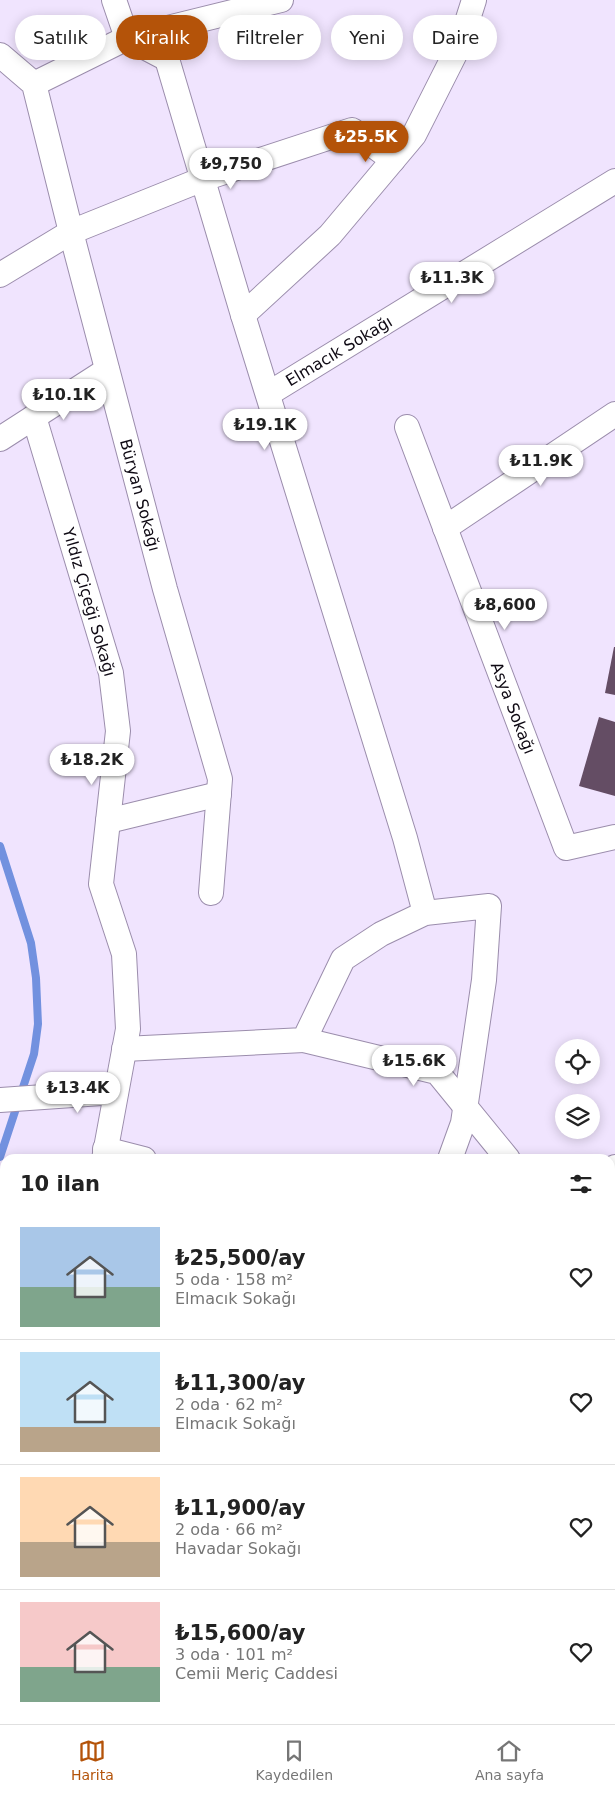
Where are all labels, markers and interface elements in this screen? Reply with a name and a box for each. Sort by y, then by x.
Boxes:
chip: Satılık [15,15,106,60]
chip: Kiralık [116,15,208,60]
chip: Filtreler [218,15,321,60]
chip: Yeni [331,15,403,60]
chip: Daire [413,15,497,60]
pin: ₺25.5K [325,120,407,163]
text: ₺25.5K [334,127,398,146]
pin: ₺9,750 [190,148,272,190]
text: ₺9,750 [200,154,262,173]
pin: ₺11.3K [411,262,493,304]
text: ₺11.3K [420,268,484,287]
street label: Elmacık Sokağı [282,312,396,390]
pin: ₺10.1K [23,378,105,421]
text: ₺10.1K [32,385,96,404]
pin: ₺19.1K [224,408,306,451]
text: ₺19.1K [233,415,297,434]
street label: Büryan Sokağı [116,437,164,553]
pin: ₺11.9K [500,444,582,487]
text: ₺11.9K [509,451,573,470]
street label: Yıldız Çiçeği Sokağı [58,524,119,679]
pin: ₺8,600 [464,588,546,631]
text: ₺8,600 [474,595,536,614]
street label: Asya Sokağı [487,659,539,757]
pin: ₺18.2K [51,744,133,786]
text: ₺18.2K [60,750,124,769]
map controls [555,1039,600,1139]
button: locate [555,1039,600,1084]
pin: ₺15.6K [373,1044,455,1087]
text: ₺15.6K [382,1051,446,1070]
pin: ₺13.4K [37,1072,119,1114]
text: ₺13.4K [46,1078,110,1097]
button: layers [555,1094,600,1139]
icon: filters [567,1170,595,1198]
text: 10 ilan [20,1172,100,1196]
text: ₺25,500/ay [175,1246,306,1270]
icon: home [60,1247,120,1307]
icon: heart [567,1263,595,1291]
text: 5 oda · 158 m² [175,1270,293,1289]
text: Elmacık Sokağı [175,1289,296,1308]
text: ₺11,300/ay [175,1371,306,1395]
icon: home [60,1372,120,1432]
icon: heart [567,1388,595,1416]
text: 2 oda · 62 m² [175,1395,283,1414]
text: Elmacık Sokağı [175,1414,296,1433]
text: ₺11,900/ay [175,1496,306,1520]
icon: home [60,1497,120,1557]
icon: heart [567,1513,595,1541]
text: 2 oda · 66 m² [175,1520,283,1539]
text: Havadar Sokağı [175,1539,301,1558]
text: ₺15,600/ay [175,1621,306,1645]
icon: home [60,1622,120,1682]
icon: heart [567,1638,595,1666]
text: 3 oda · 101 m² [175,1645,293,1664]
text: Cemii Meriç Caddesi [175,1664,338,1683]
tab: Harita [71,1737,114,1783]
tab: Kaydedilen [256,1737,333,1783]
tab: Ana sayfa [475,1737,544,1783]

